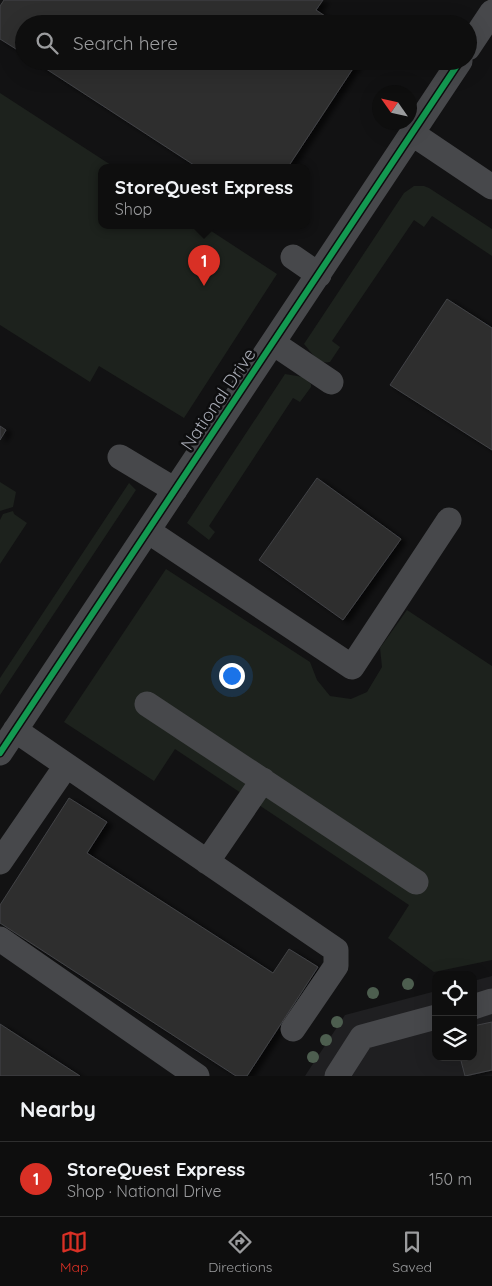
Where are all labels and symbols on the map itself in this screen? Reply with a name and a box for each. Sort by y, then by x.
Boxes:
north arrow [372,85,417,130]
pin: 1 [188,245,220,286]
street label: National Drive [175,343,261,455]
your location [219,663,245,689]

